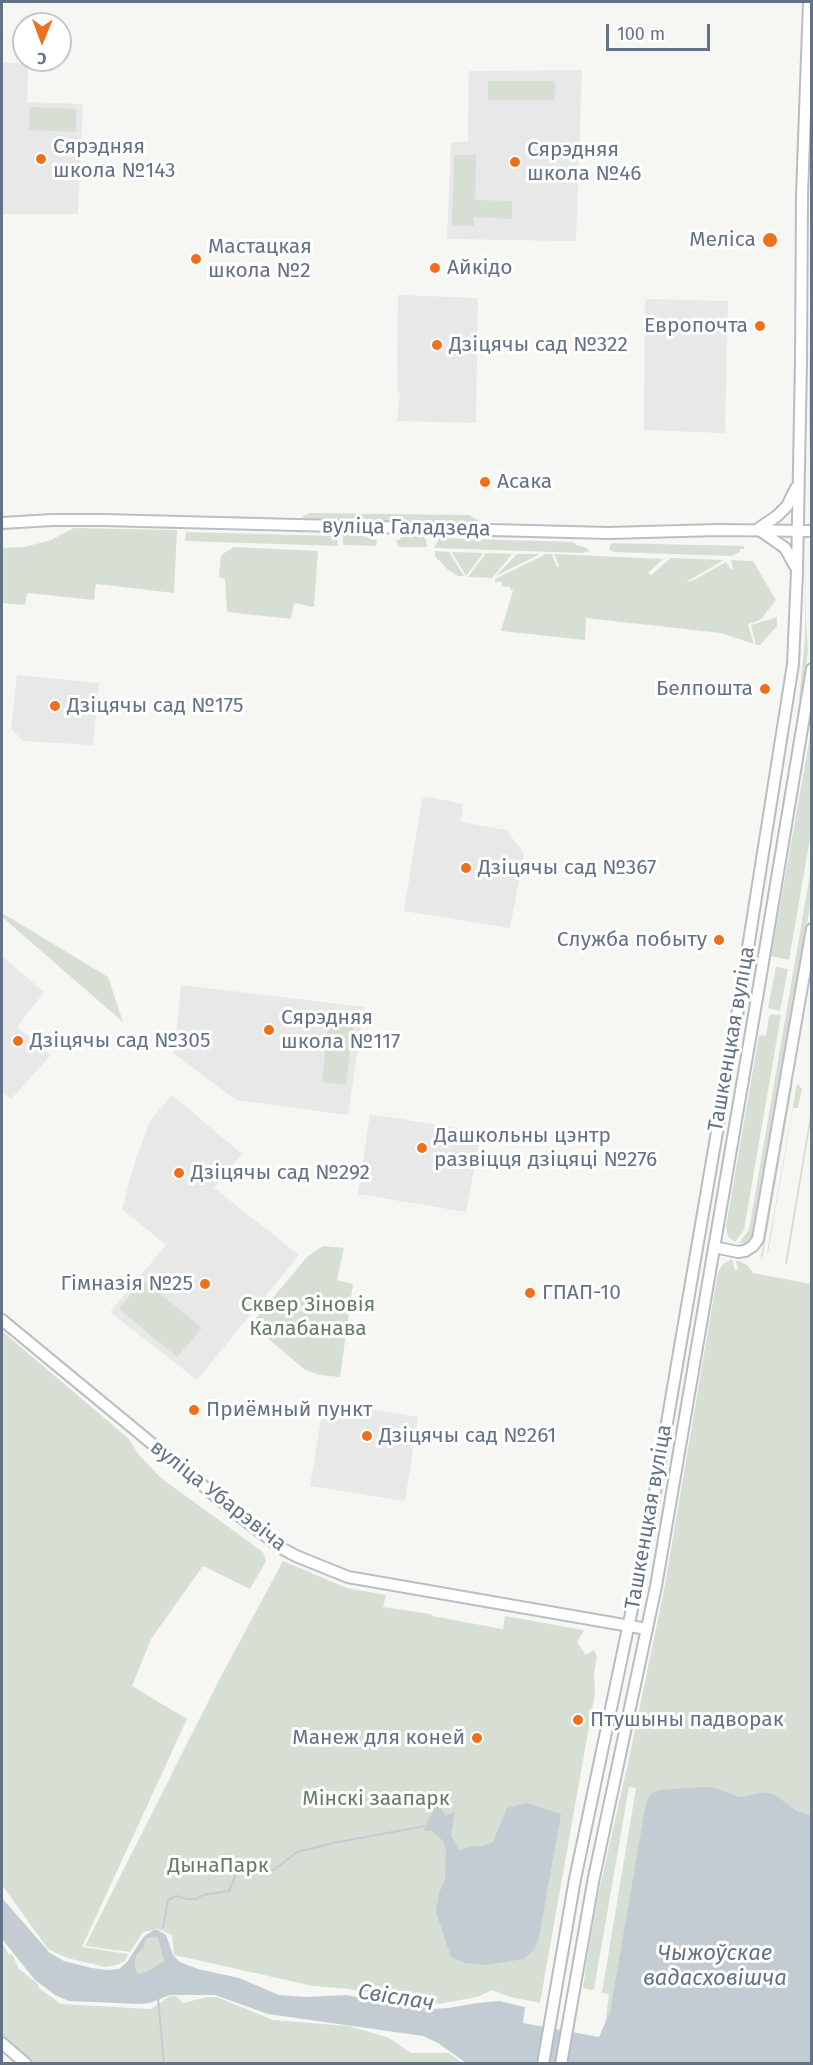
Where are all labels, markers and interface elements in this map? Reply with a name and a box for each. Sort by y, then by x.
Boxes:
north arrow [12,12,72,72]
scale bar [609,12,712,50]
text: 100 m [617,23,665,45]
text: С [37,49,46,68]
place label: Сярэдняя школа №143 [53,134,176,184]
place label: Сярэдняя школа №46 [527,137,641,187]
marker: Сярэдняя школа №143 [34,152,48,166]
marker: Сярэдняя школа №46 [508,155,522,169]
place label: Меліса [689,227,756,253]
marker: Меліса [761,231,779,249]
place label: Мастацкая школа №2 [208,234,312,284]
marker: Мастацкая школа №2 [189,252,203,266]
place label: Айкідо [447,255,512,281]
marker: Айкідо [428,261,442,275]
place label: Европочта [644,313,748,339]
marker: Европочта [753,319,767,333]
place label: Дзіцячы сад №322 [449,332,628,358]
marker: Дзіцячы сад №322 [430,338,444,352]
place label: Асака [497,469,552,495]
marker: Асака [478,475,492,489]
street label: вуліца Галадзеда [321,514,491,542]
place label: Белпошта [656,676,753,702]
marker: Белпошта [758,682,772,696]
place label: Дзіцячы сад №175 [67,693,243,719]
marker: Дзіцячы сад №175 [48,699,62,713]
place label: Дзіцячы сад №367 [478,855,656,881]
marker: Дзіцячы сад №367 [459,861,473,875]
place label: Служба побыту [557,927,707,953]
marker: Служба побыту [712,933,726,947]
street label: Ташкенцкая вуліца [703,945,761,1133]
place label: Сярэдняя школа №117 [281,1005,400,1055]
marker: Сярэдняя школа №117 [262,1023,276,1037]
place label: Дзіцячы сад №305 [30,1028,210,1054]
marker: Дзіцячы сад №305 [11,1034,25,1048]
place label: Дашкольны цэнтр развіцця дзіцяці №276 [434,1123,657,1173]
marker: Дашкольны цэнтр развіцця дзіцяці №276 [415,1141,429,1155]
place label: Дзіцячы сад №292 [191,1160,370,1186]
marker: Дзіцячы сад №292 [172,1166,186,1180]
place label: Гімназія №25 [60,1271,193,1297]
marker: Гімназія №25 [198,1277,212,1291]
place label: ГПАП-10 [542,1280,621,1306]
marker: ГПАП-10 [523,1286,537,1300]
park label: Сквер Зіновія Калабанава [241,1292,375,1342]
place label: Приёмный пункт [206,1397,372,1423]
marker: Приёмный пункт [187,1403,201,1417]
place label: Дзіцячы сад №261 [379,1423,556,1449]
street label: Ташкенцкая вуліца [620,1423,678,1611]
marker: Дзіцячы сад №261 [360,1429,374,1443]
street label: вуліца Убарэвіча [145,1435,291,1557]
place label: Птушыны падворак [590,1707,784,1733]
marker: Птушыны падворак [571,1713,585,1727]
place label: Манеж для коней [292,1725,465,1751]
marker: Манеж для коней [470,1731,484,1745]
park label: Мінскі заапарк [302,1786,450,1812]
park label: ДынаПарк [167,1853,269,1879]
water label: Чыжоўскае вадасховішча [643,1941,787,1993]
water label: Свіслач [356,1979,436,2017]

